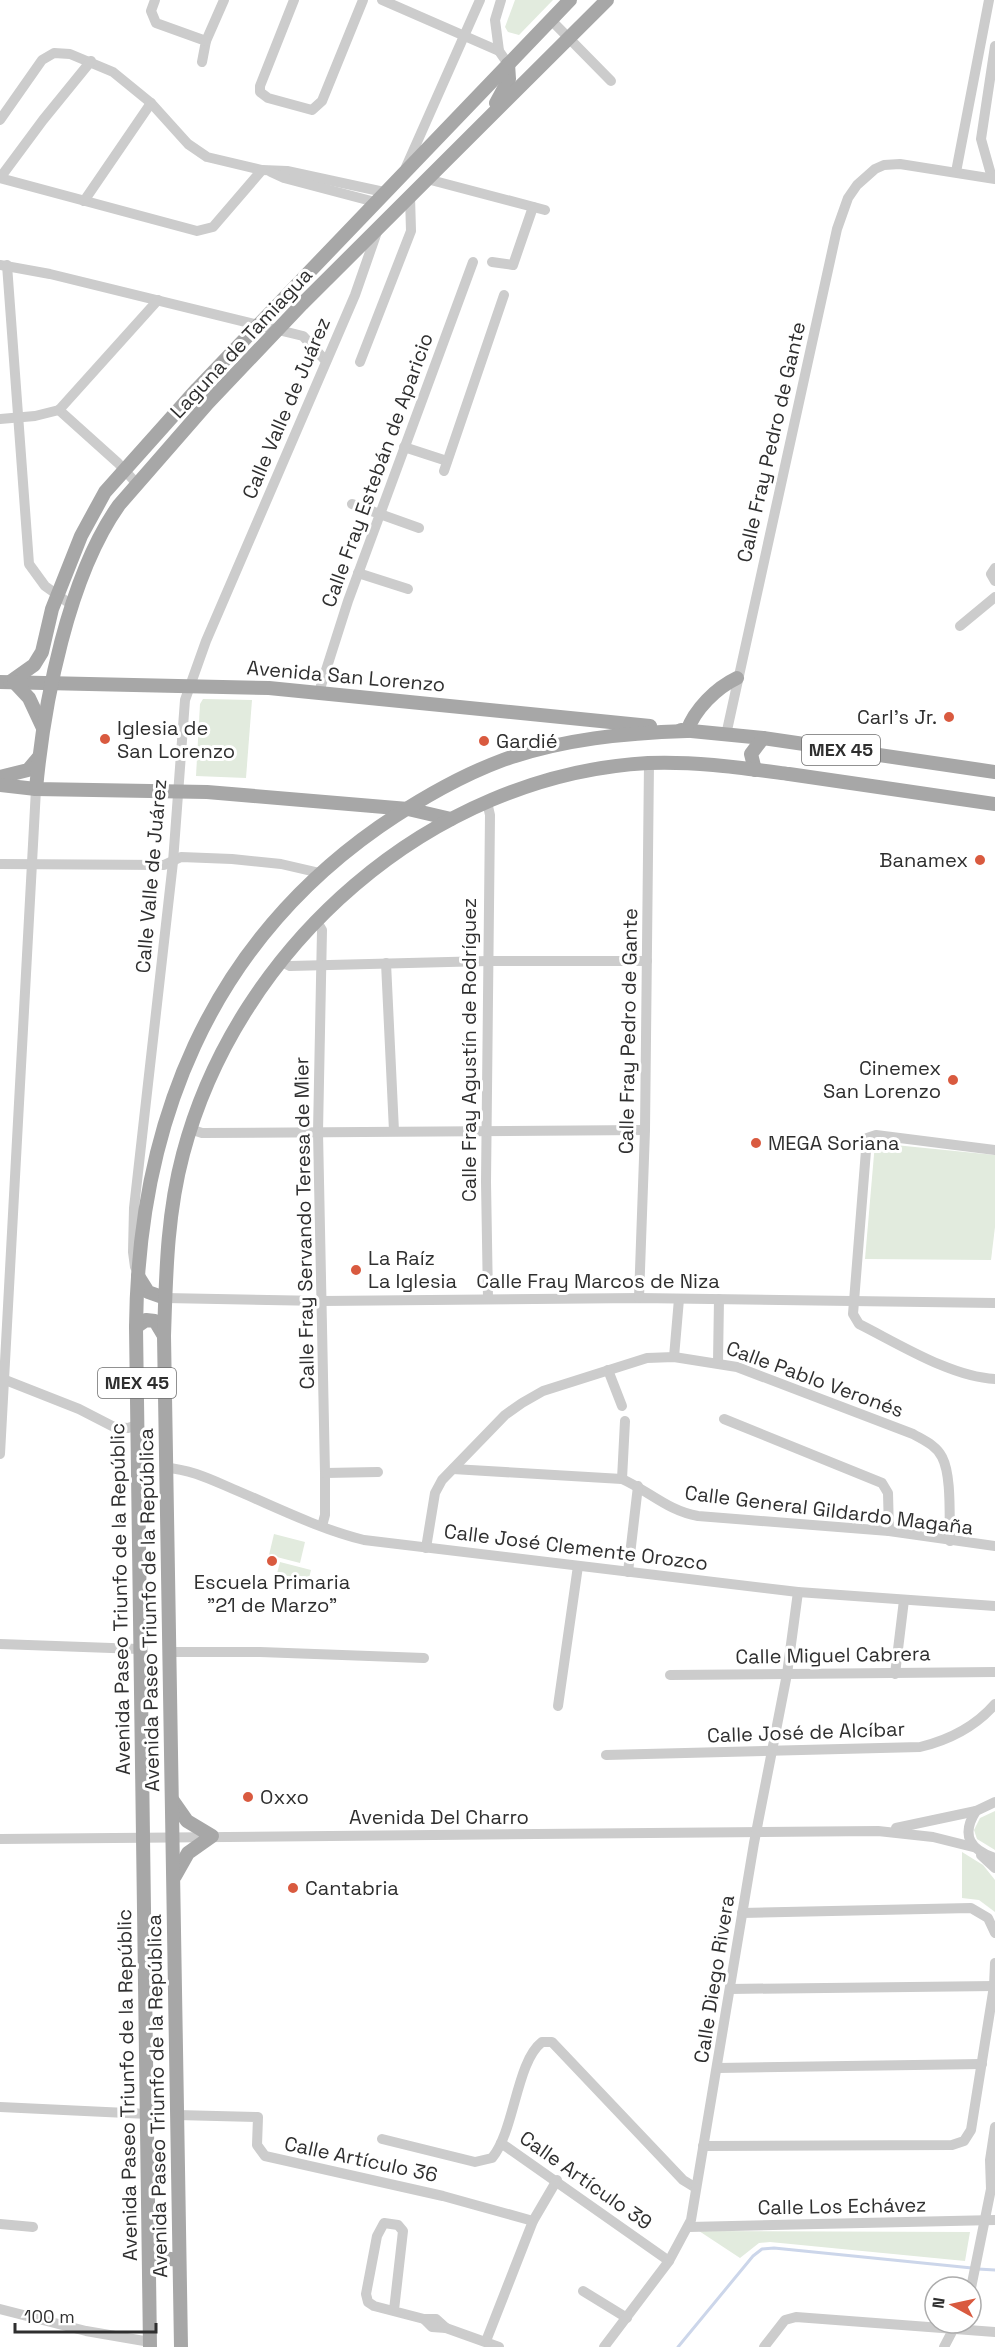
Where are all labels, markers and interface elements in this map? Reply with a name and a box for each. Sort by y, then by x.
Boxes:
street label: Laguna de Tamiagua [164,262,318,424]
street label: Calle Valle de Juárez [236,313,336,503]
street label: Calle Fray Pedro de Gante [731,319,811,565]
street label: Calle Fray Estebán de Aparicio [315,329,439,611]
street label: Avenida San Lorenzo [246,654,446,698]
place label: Carl's Jr. [857,704,937,730]
marker: Carl's Jr. [942,710,956,724]
place label: Iglesia de San Lorenzo [117,715,235,764]
place label: Gardié [496,728,558,754]
marker: Iglesia de San Lorenzo [98,732,112,746]
marker: Gardié [477,734,491,748]
road number: MEX 45 [802,735,880,765]
street label: Calle Valle de Juárez [130,778,172,974]
place label: Banamex [879,847,968,873]
marker: Banamex [973,853,987,867]
street label: Calle Fray Agustín de Rodríguez [456,898,482,1202]
street label: Calle Fray Pedro de Gante [613,908,643,1154]
place label: Cinemex San Lorenzo [823,1055,941,1104]
street label: Calle Fray Servando Teresa de Mier [288,1056,320,1390]
marker: Cinemex San Lorenzo [946,1073,960,1087]
place label: MEGA Soriana [768,1130,900,1156]
marker: MEGA Soriana [749,1136,763,1150]
place label: La Raíz La Iglesia [368,1245,457,1294]
marker: La Raíz La Iglesia [349,1263,363,1277]
street label: Calle Fray Marcos de Niza [476,1268,720,1294]
street label: Calle Pablo Veronés [723,1335,907,1423]
road number: MEX 45 [98,1368,176,1398]
street label: Avenida Paseo Triunfo de la Repúblic [104,1423,136,1775]
street label: Avenida Paseo Triunfo de la República [133,1428,165,1792]
street label: Calle General Gildardo Magaña [683,1479,975,1541]
street label: Calle José Clemente Orozco [443,1518,709,1576]
marker: Escuela Primaria "21 de Marzo" [265,1554,279,1568]
place label: Escuela Primaria "21 de Marzo" [194,1569,350,1618]
street label: Calle Miguel Cabrera [735,1640,931,1670]
street label: Calle José de Alcíbar [706,1716,906,1748]
place label: Oxxo [260,1784,309,1810]
marker: Oxxo [241,1790,255,1804]
street label: Avenida Del Charro [349,1804,529,1830]
place label: Cantabria [305,1875,399,1901]
marker: Cantabria [286,1881,300,1895]
street label: Calle Diego Rivera [688,1893,740,2065]
street label: Avenida Paseo Triunfo de la Repúblic [111,1909,143,2261]
street label: Avenida Paseo Triunfo de la República [141,1914,173,2278]
street label: Calle Artículo 39 [515,2125,657,2235]
street label: Calle Artículo 36 [282,2130,440,2188]
street label: Calle Los Echávez [757,2192,927,2220]
north arrow [923,2275,983,2335]
scale bar [15,2296,156,2334]
text: N [927,2296,950,2310]
text: 100 m [24,2305,75,2328]

